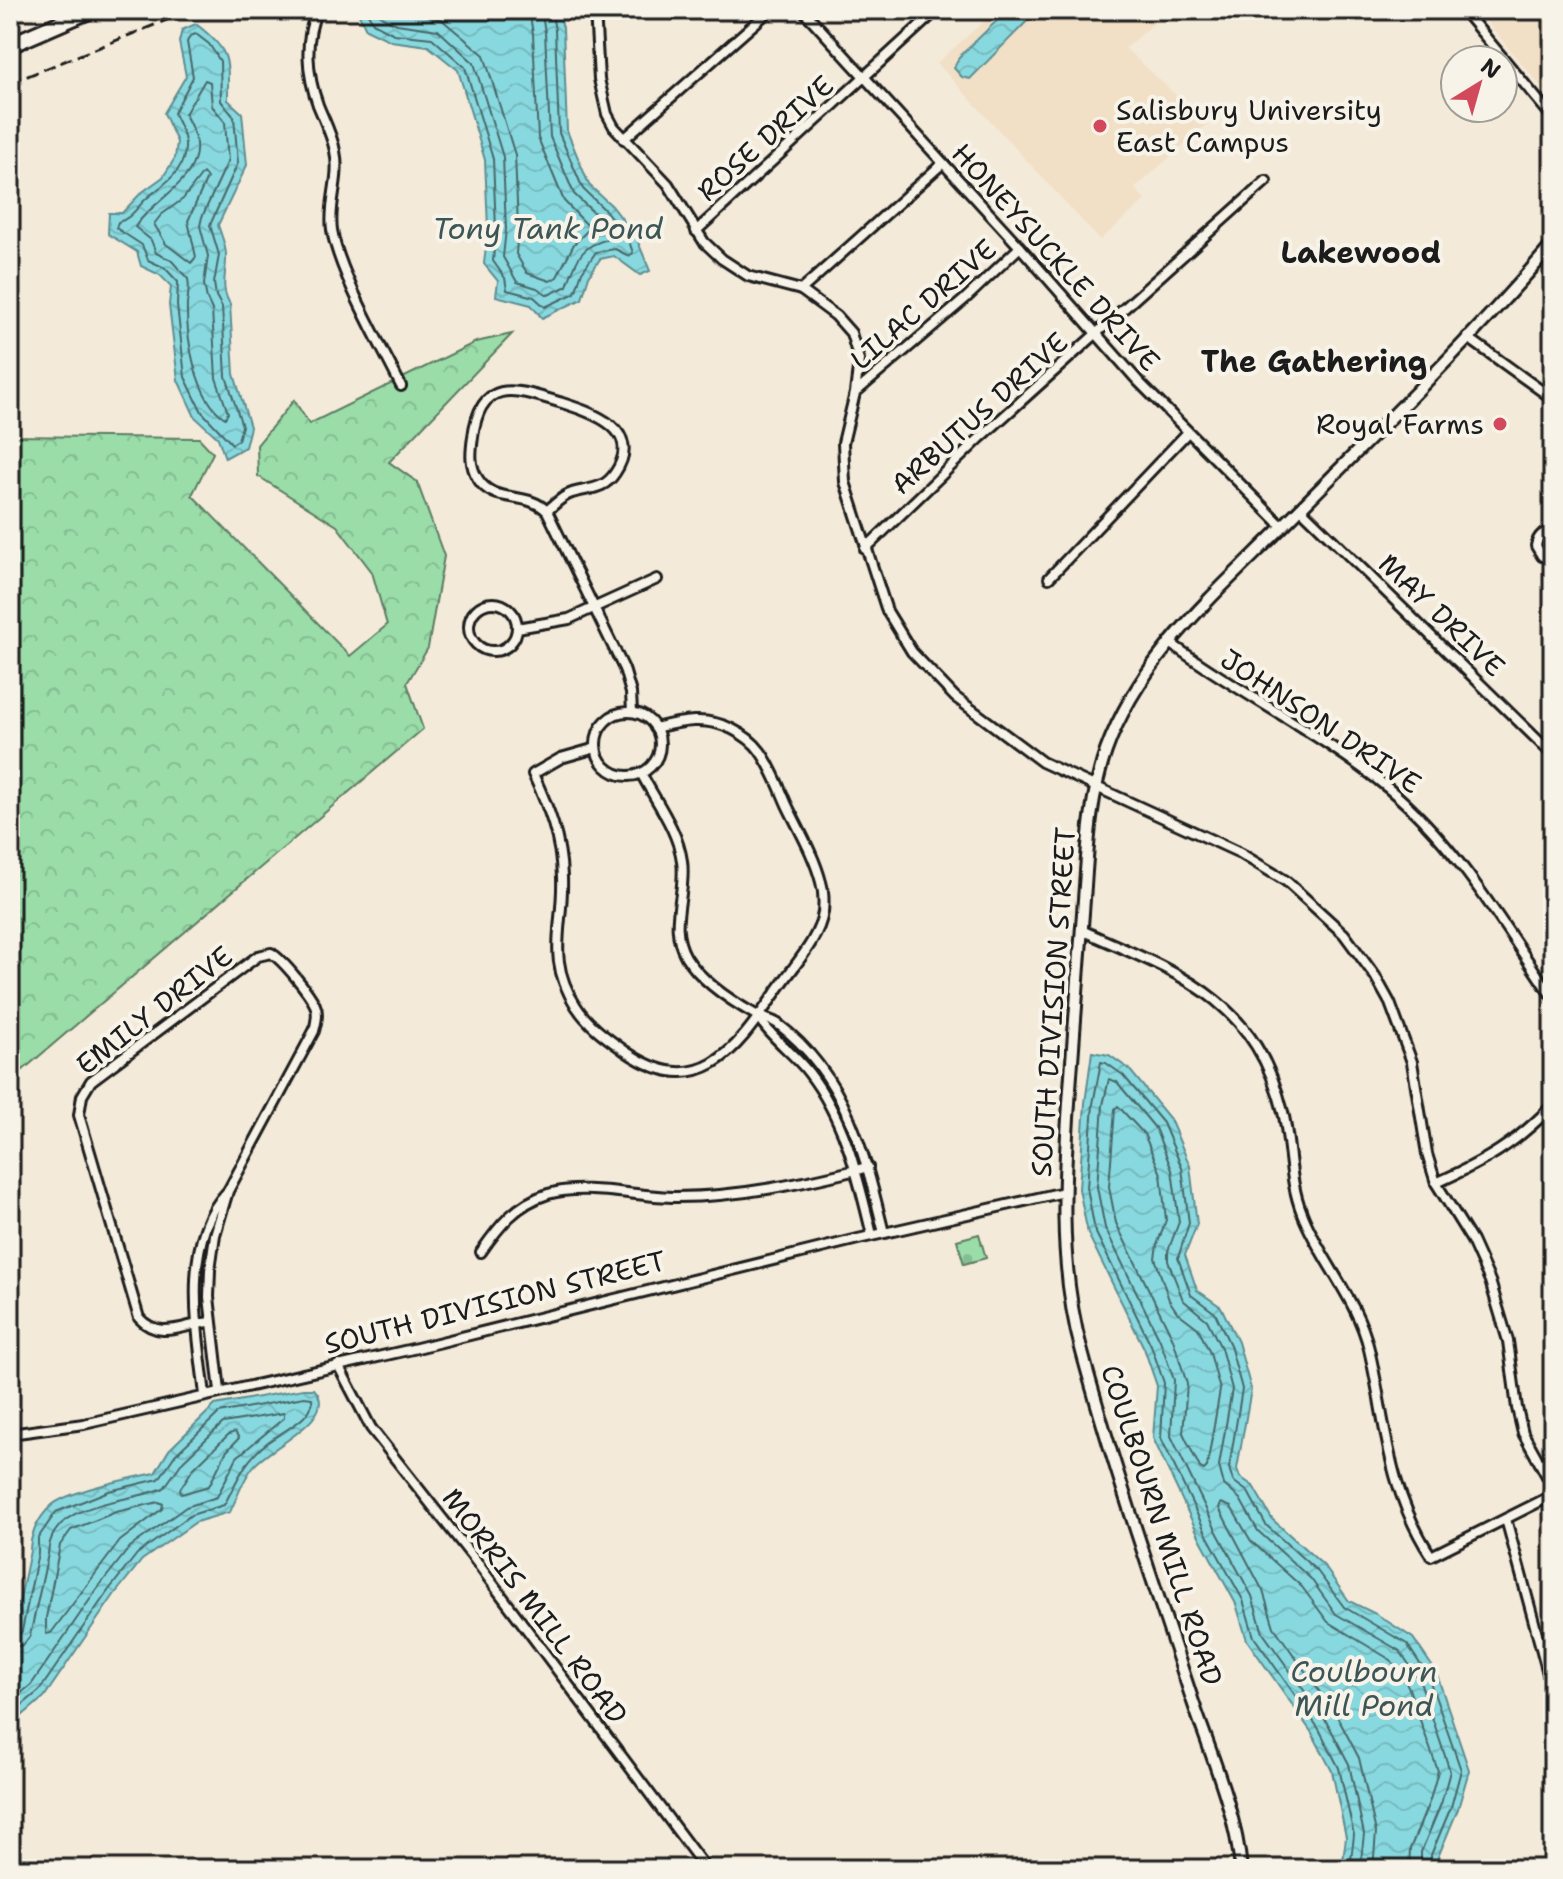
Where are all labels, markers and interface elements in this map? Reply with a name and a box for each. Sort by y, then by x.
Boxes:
north arrow [1439,44,1519,124]
text: N [1475,52,1506,85]
street label: ROSE DRIVE [689,66,841,210]
place label: Salisbury University East Campus [1116,91,1382,161]
marker: Salisbury University East Campus [1091,117,1109,135]
street label: HONEYSUCKLE DRIVE [943,135,1169,379]
water label: Tony Tank Pond [433,208,663,249]
street label: LILAC DRIVE [842,230,1004,378]
district label: Lakewood [1281,232,1441,273]
street label: ARBUTUS DRIVE [882,323,1076,503]
district label: The Gathering [1201,341,1427,382]
place label: Royal Farms [1316,405,1484,443]
marker: Royal Farms [1491,415,1509,433]
street label: MAY DRIVE [1370,545,1514,685]
street label: JOHNSON DRIVE [1213,640,1429,802]
street label: SOUTH DIVISION STREET [1022,826,1084,1178]
street label: EMILY DRIVE [68,937,240,1083]
street label: SOUTH DIVISION STREET [320,1241,670,1363]
street label: COULBOURN MILL ROAD [1092,1360,1232,1690]
street label: MORRIS MILL ROAD [434,1480,636,1732]
water label: Coulbourn Mill Pond [1290,1651,1438,1726]

